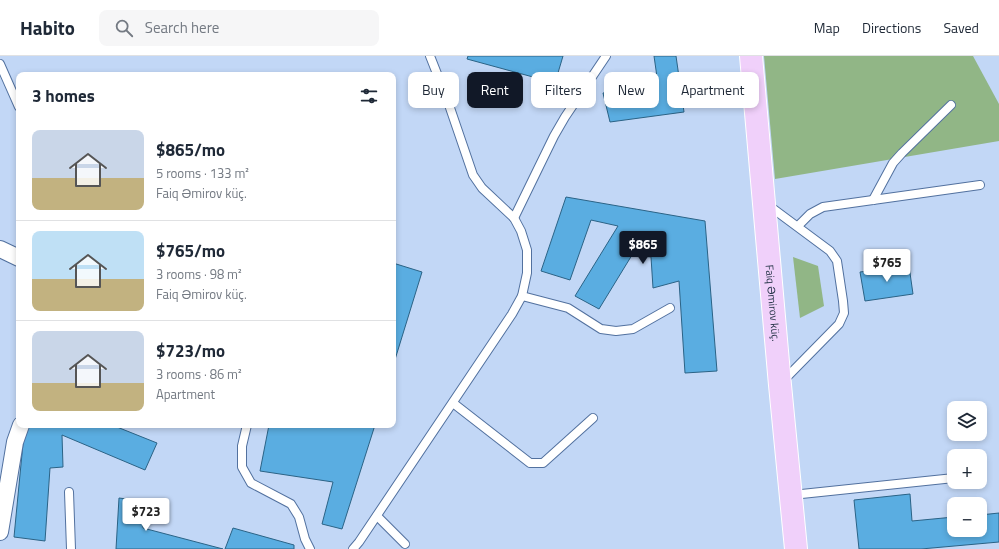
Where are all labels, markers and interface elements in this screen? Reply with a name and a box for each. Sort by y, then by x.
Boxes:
search box [99,10,379,46]
text: Habito [20,13,75,42]
text: Search here [145,16,219,39]
icon: search [113,17,135,39]
text: Map [814,17,840,38]
text: Directions [862,17,921,38]
text: Saved [943,17,979,38]
chip: Buy [408,72,459,108]
chip: Rent [467,72,523,108]
chip: Filters [531,72,596,108]
chip: New [604,72,659,108]
chip: Apartment [667,72,759,108]
text: 3 homes [32,83,95,109]
icon: filters [358,85,380,107]
text: $865/mo [156,137,225,163]
icon: home [64,146,112,194]
text: 5 rooms · 133 m² [156,163,249,183]
text: Faiq Əmirov küç. [156,183,247,203]
pin: $865 [619,231,667,265]
text: $865 [628,234,658,254]
text: $765/mo [156,238,225,264]
icon: home [64,247,112,295]
pin: $765 [863,249,911,283]
text: $765 [872,252,902,272]
text: 3 rooms · 98 m² [156,264,242,284]
street label: Faiq Əmirov küç. [761,264,784,342]
text: Faiq Əmirov küç. [156,284,247,304]
text: $723/mo [156,338,225,364]
icon: home [64,347,112,395]
text: 3 rooms · 86 m² [156,364,242,384]
text: Apartment [156,384,215,404]
map controls [947,401,987,537]
button: layers [947,401,987,441]
button: + [947,449,987,489]
button: − [947,497,987,537]
pin: $723 [122,498,170,532]
text: $723 [131,501,161,521]

